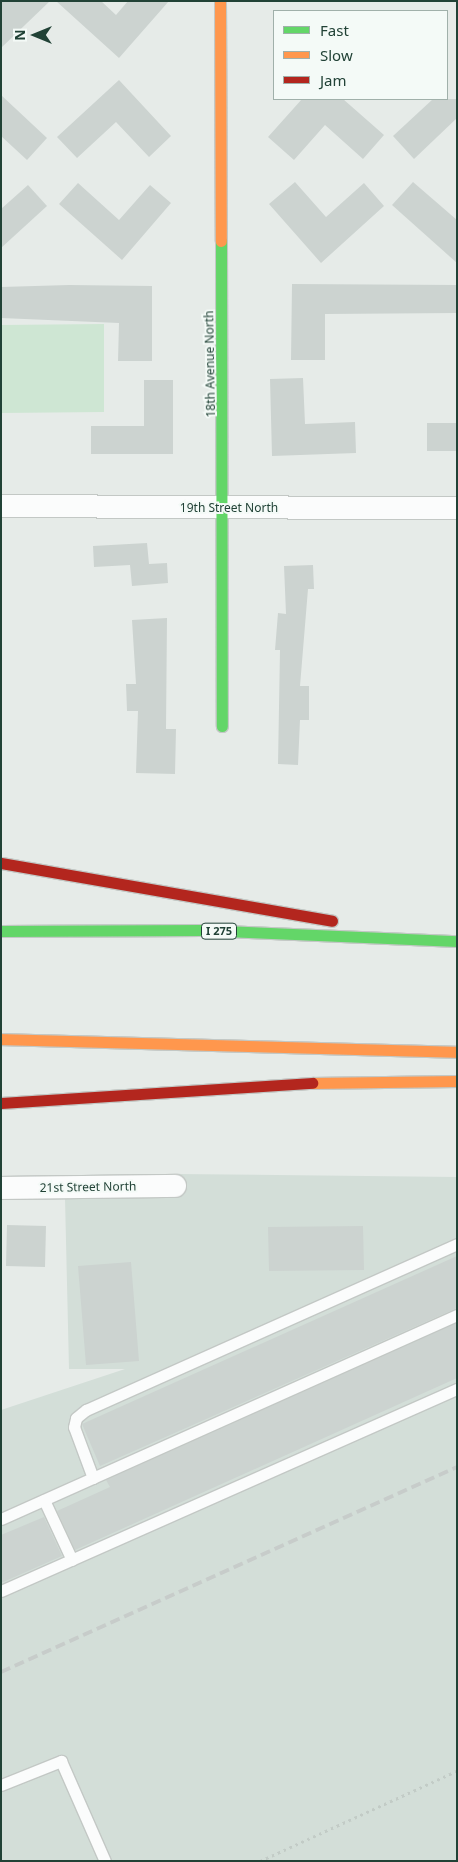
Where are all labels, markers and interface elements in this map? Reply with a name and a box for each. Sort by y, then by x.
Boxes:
north arrow [10,10,60,60]
legend [273,10,448,100]
text: Fast [320,20,349,40]
text: N [10,29,29,41]
text: Slow [320,45,353,65]
text: Jam [320,70,347,90]
street label: 18th Avenue North [202,310,218,418]
street label: 19th Street North [180,501,278,515]
road number: I 275 [200,922,238,939]
street label: 21st Street North [40,1179,136,1195]

